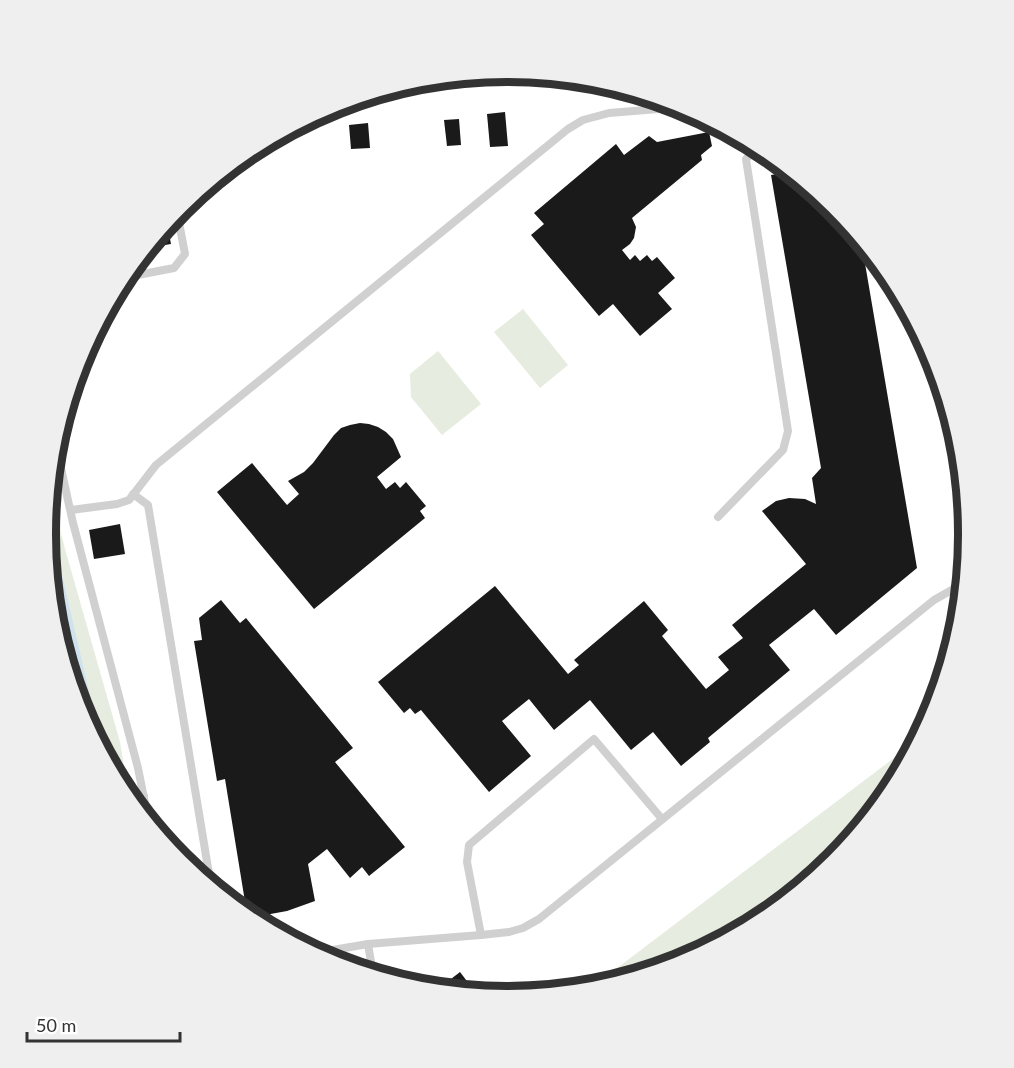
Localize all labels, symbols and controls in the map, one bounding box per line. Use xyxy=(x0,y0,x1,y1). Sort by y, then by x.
scale bar xyxy=(27,1005,180,1043)
text: 50 m xyxy=(36,1014,76,1036)

